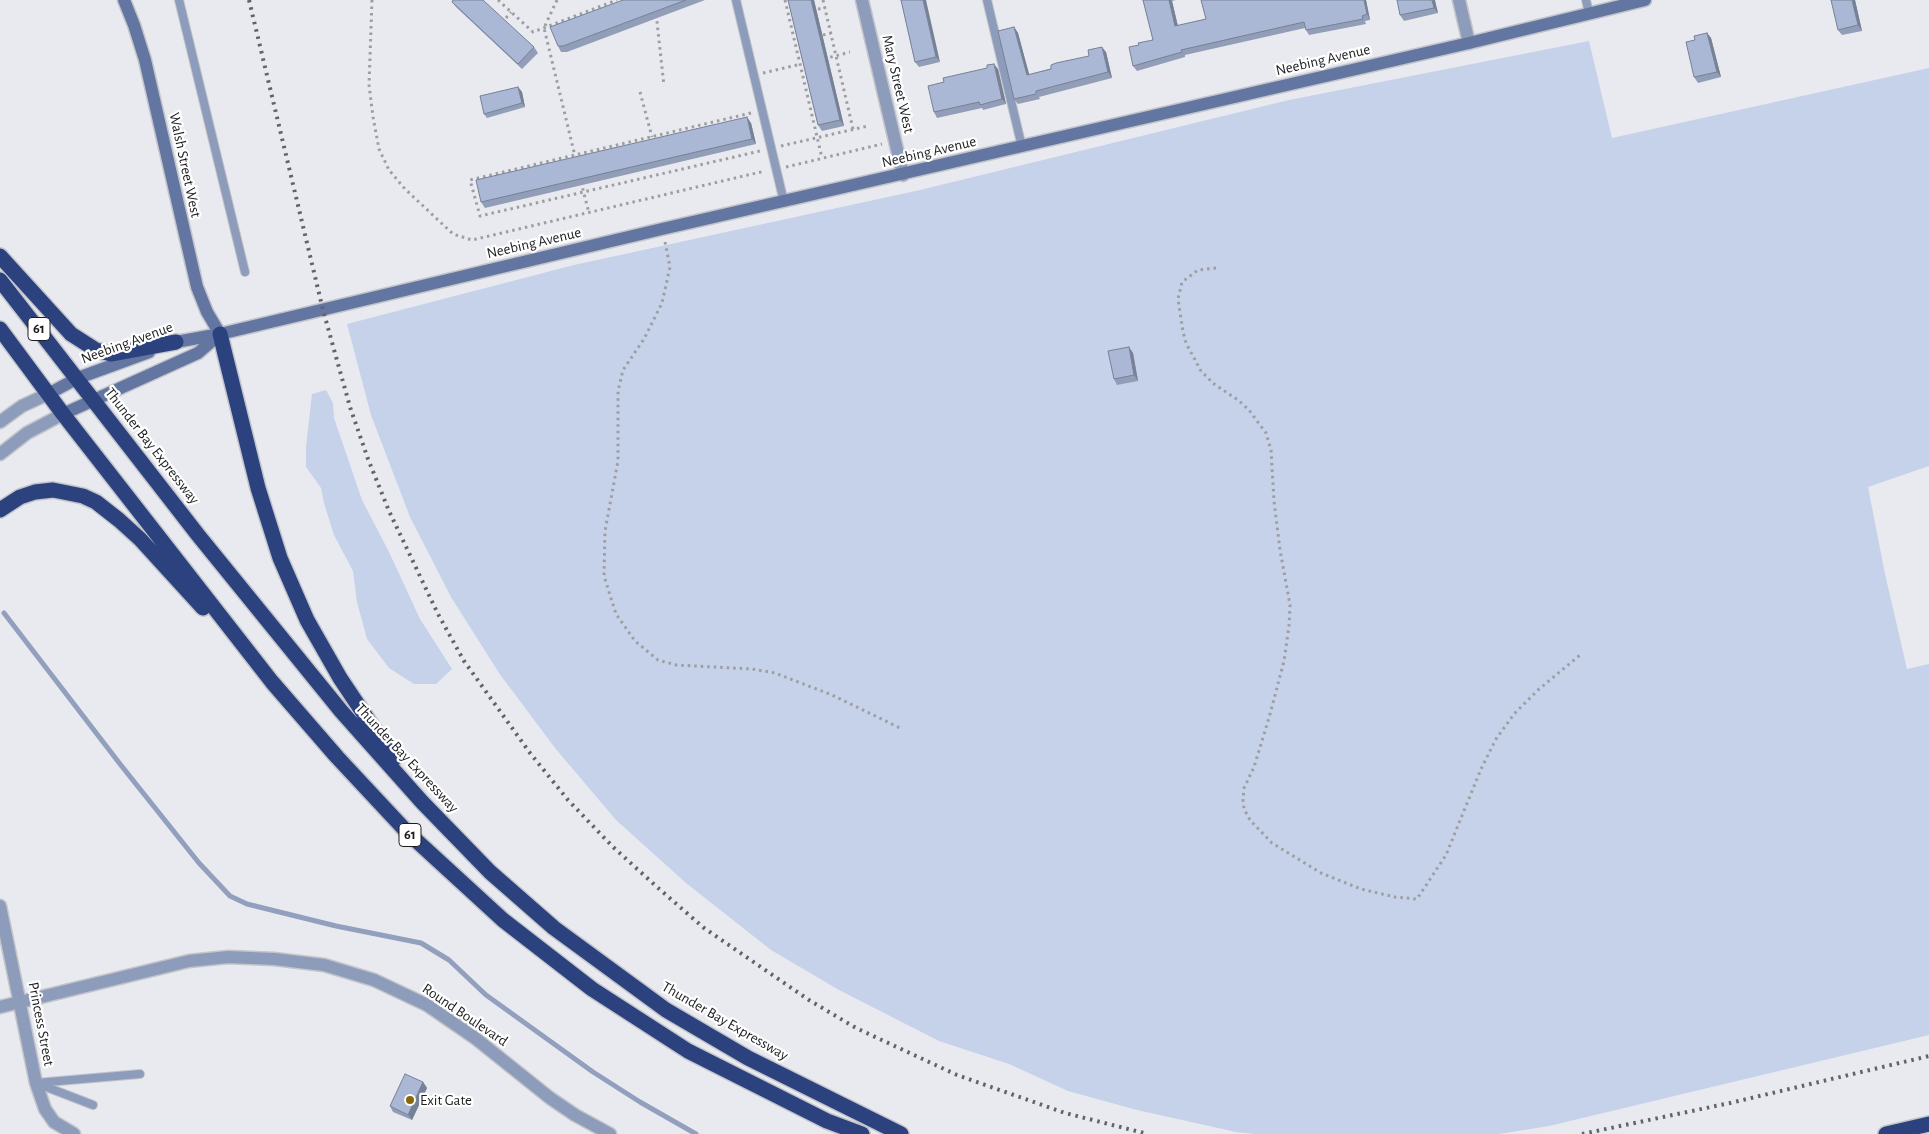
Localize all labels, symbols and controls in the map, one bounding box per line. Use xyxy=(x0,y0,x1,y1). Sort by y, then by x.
street label: Mary Street West xyxy=(878,33,918,135)
street label: Neebing Avenue xyxy=(1274,40,1372,80)
street label: Walsh Street West xyxy=(165,111,205,219)
street label: Neebing Avenue xyxy=(880,132,978,172)
street label: Neebing Avenue xyxy=(485,223,583,263)
road number: 61 xyxy=(28,318,50,340)
street label: Neebing Avenue xyxy=(79,318,175,368)
street label: Thunder Bay Expressway xyxy=(101,384,203,508)
street label: Thunder Bay Expressway xyxy=(352,700,462,816)
road number: 61 xyxy=(399,824,421,846)
street label: Thunder Bay Expressway xyxy=(659,977,791,1065)
street label: Princess Street xyxy=(24,980,58,1068)
street label: Round Boulevard xyxy=(419,980,511,1050)
place label: Exit Gate xyxy=(420,1091,472,1109)
marker: Exit Gate xyxy=(404,1094,416,1106)

